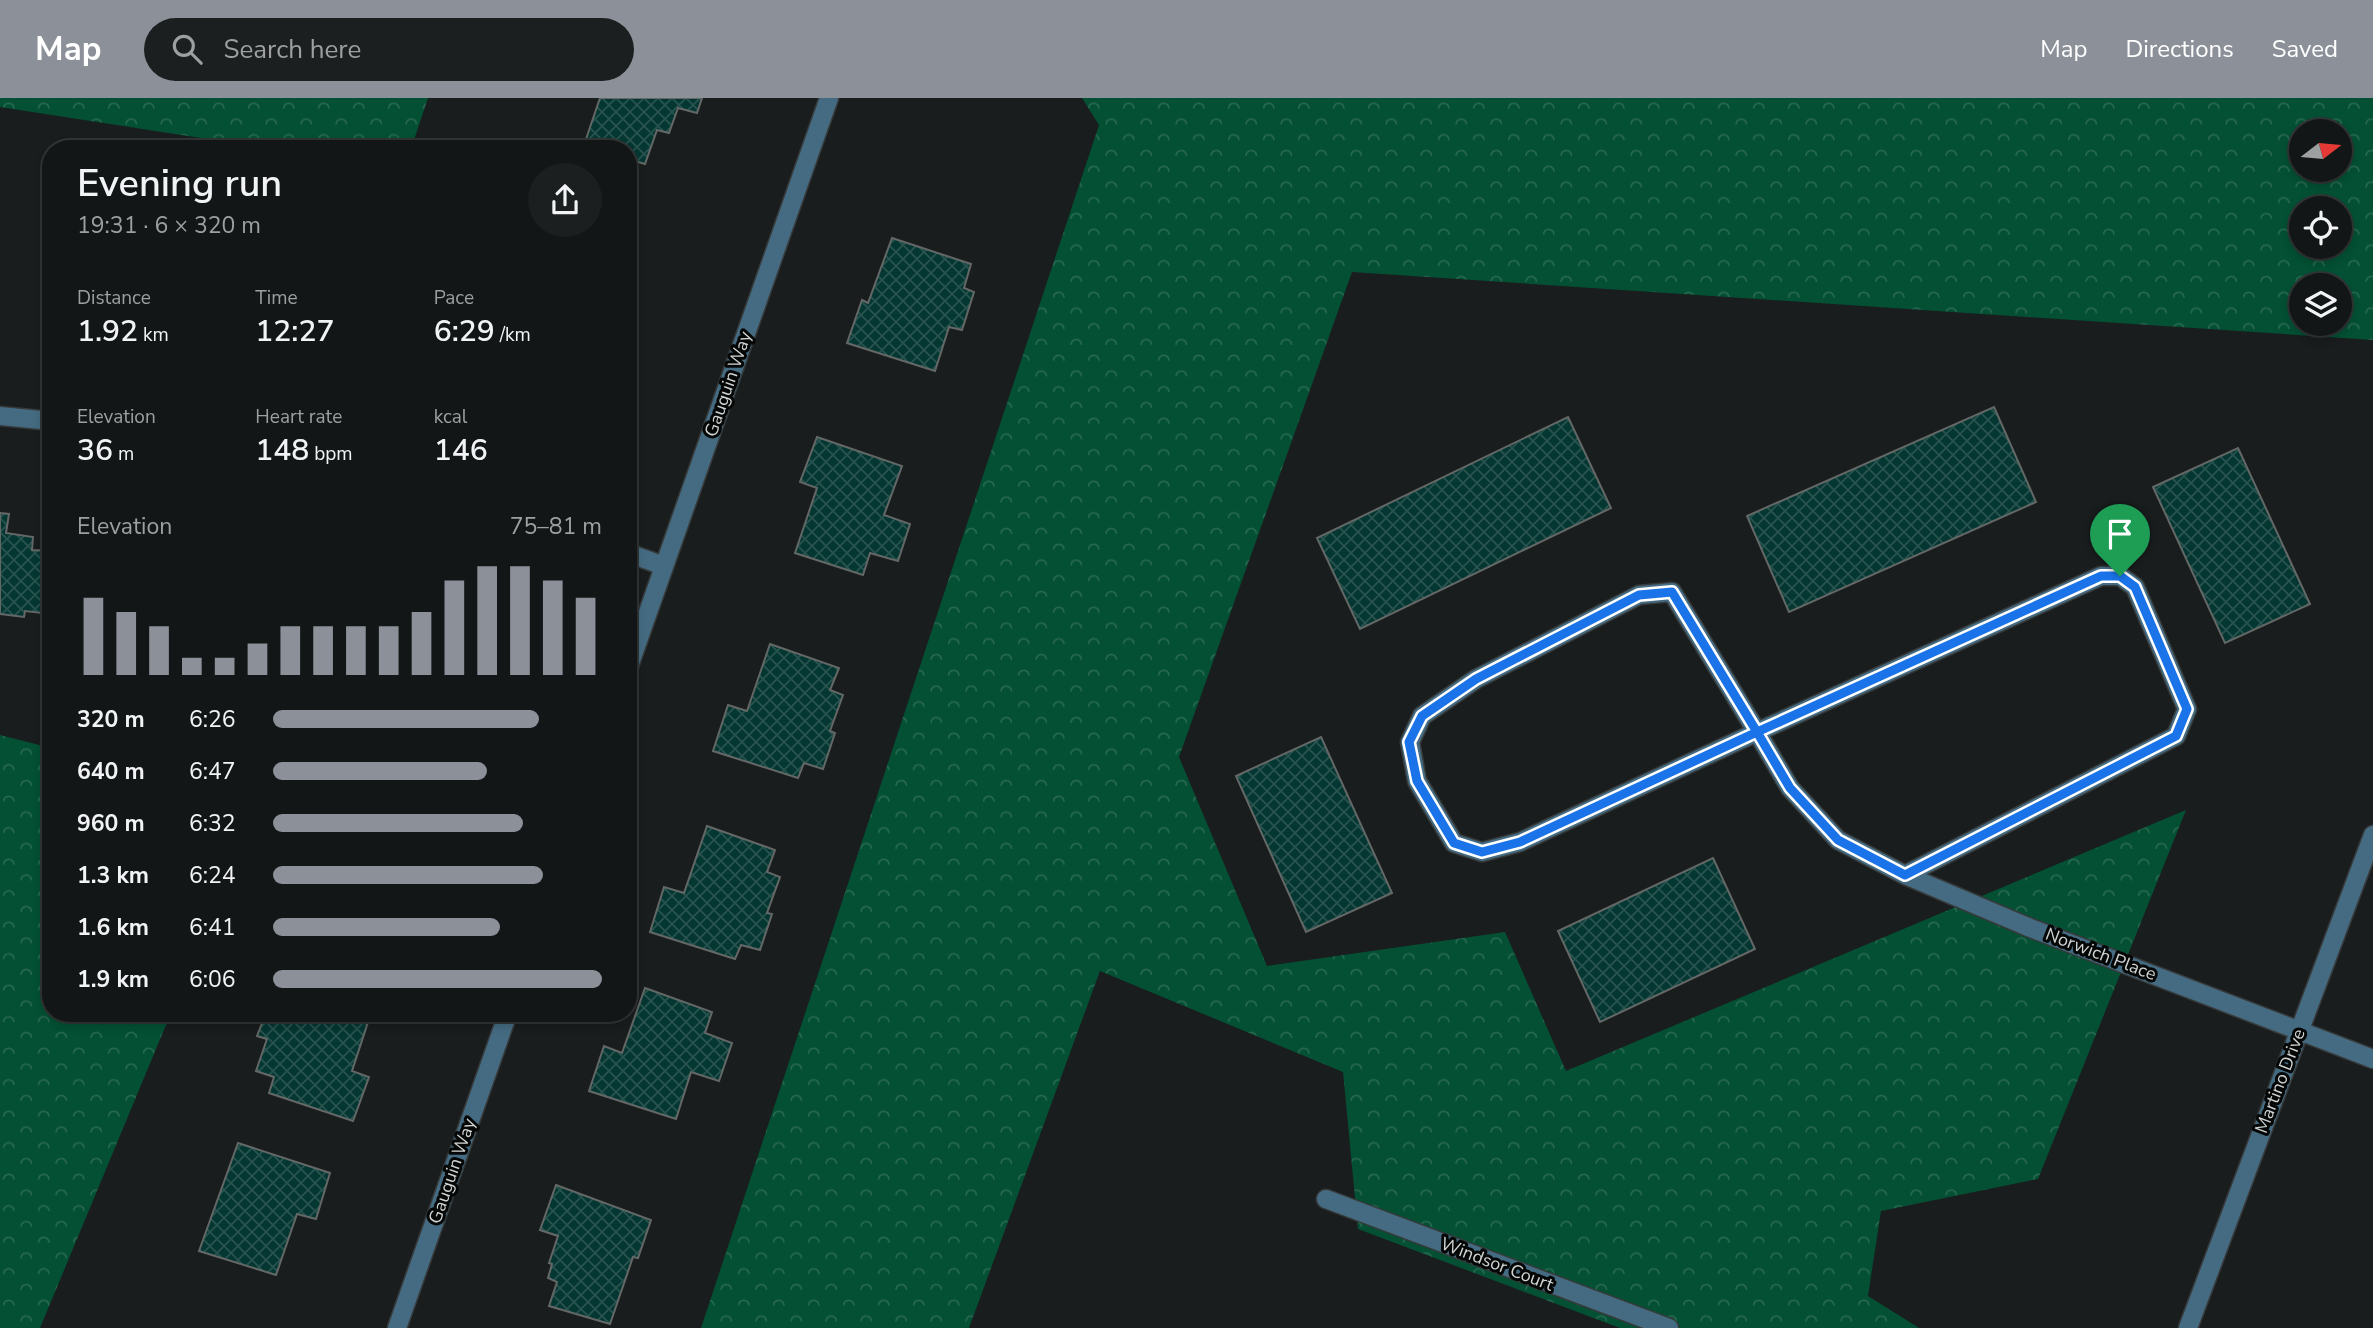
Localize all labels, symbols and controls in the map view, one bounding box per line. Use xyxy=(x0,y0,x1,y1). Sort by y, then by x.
search box xyxy=(144,18,634,81)
text: Map xyxy=(35,27,102,72)
icon: search xyxy=(168,30,206,68)
text: Search here xyxy=(224,32,361,67)
text: Map xyxy=(2040,33,2087,65)
text: Directions xyxy=(2125,33,2234,65)
text: Saved xyxy=(2272,33,2338,65)
north arrow xyxy=(2289,119,2352,182)
map controls xyxy=(2289,119,2352,336)
text: Evening run xyxy=(77,158,282,209)
button: share xyxy=(528,163,602,237)
button: locate xyxy=(2289,196,2352,259)
text: 19:31 · 6 × 320 m xyxy=(77,210,261,241)
button: layers xyxy=(2289,273,2352,336)
text: Distance xyxy=(77,285,151,311)
text: Time xyxy=(255,285,298,311)
text: Pace xyxy=(434,285,474,311)
text: 1.92 xyxy=(77,311,138,352)
text: 12:27 xyxy=(255,311,334,352)
text: 6:29 xyxy=(434,311,495,352)
text: km xyxy=(138,322,169,348)
text: /km xyxy=(495,322,531,348)
street label: Gauguin Way xyxy=(699,327,757,440)
text: Elevation xyxy=(77,404,156,430)
text: Heart rate xyxy=(255,404,342,430)
text: kcal xyxy=(434,404,467,430)
text: 36 xyxy=(77,430,113,471)
text: 148 xyxy=(255,430,309,471)
text: 146 xyxy=(434,430,488,471)
text: m xyxy=(113,441,134,467)
text: bpm xyxy=(309,441,353,467)
pin xyxy=(2090,504,2150,576)
text: Elevation xyxy=(77,511,172,542)
text: 75–81 m xyxy=(510,511,602,542)
icon: arrive xyxy=(2101,515,2139,553)
text: 320 m xyxy=(77,704,145,735)
text: 6:26 xyxy=(189,704,236,735)
text: 640 m xyxy=(77,756,145,787)
text: 6:47 xyxy=(189,756,236,787)
text: 960 m xyxy=(77,808,145,839)
text: 6:32 xyxy=(189,808,236,839)
text: 1.3 km xyxy=(77,860,149,891)
text: 6:24 xyxy=(189,860,236,891)
text: 1.6 km xyxy=(77,912,149,943)
text: 6:41 xyxy=(189,912,236,943)
street label: Norwich Place xyxy=(2042,922,2160,986)
text: 1.9 km xyxy=(77,964,149,995)
text: 6:06 xyxy=(189,964,236,995)
street label: Martino Drive xyxy=(2249,1025,2311,1137)
street label: Gauguin Way xyxy=(423,1114,481,1227)
street label: Windsor Court xyxy=(1437,1231,1558,1297)

